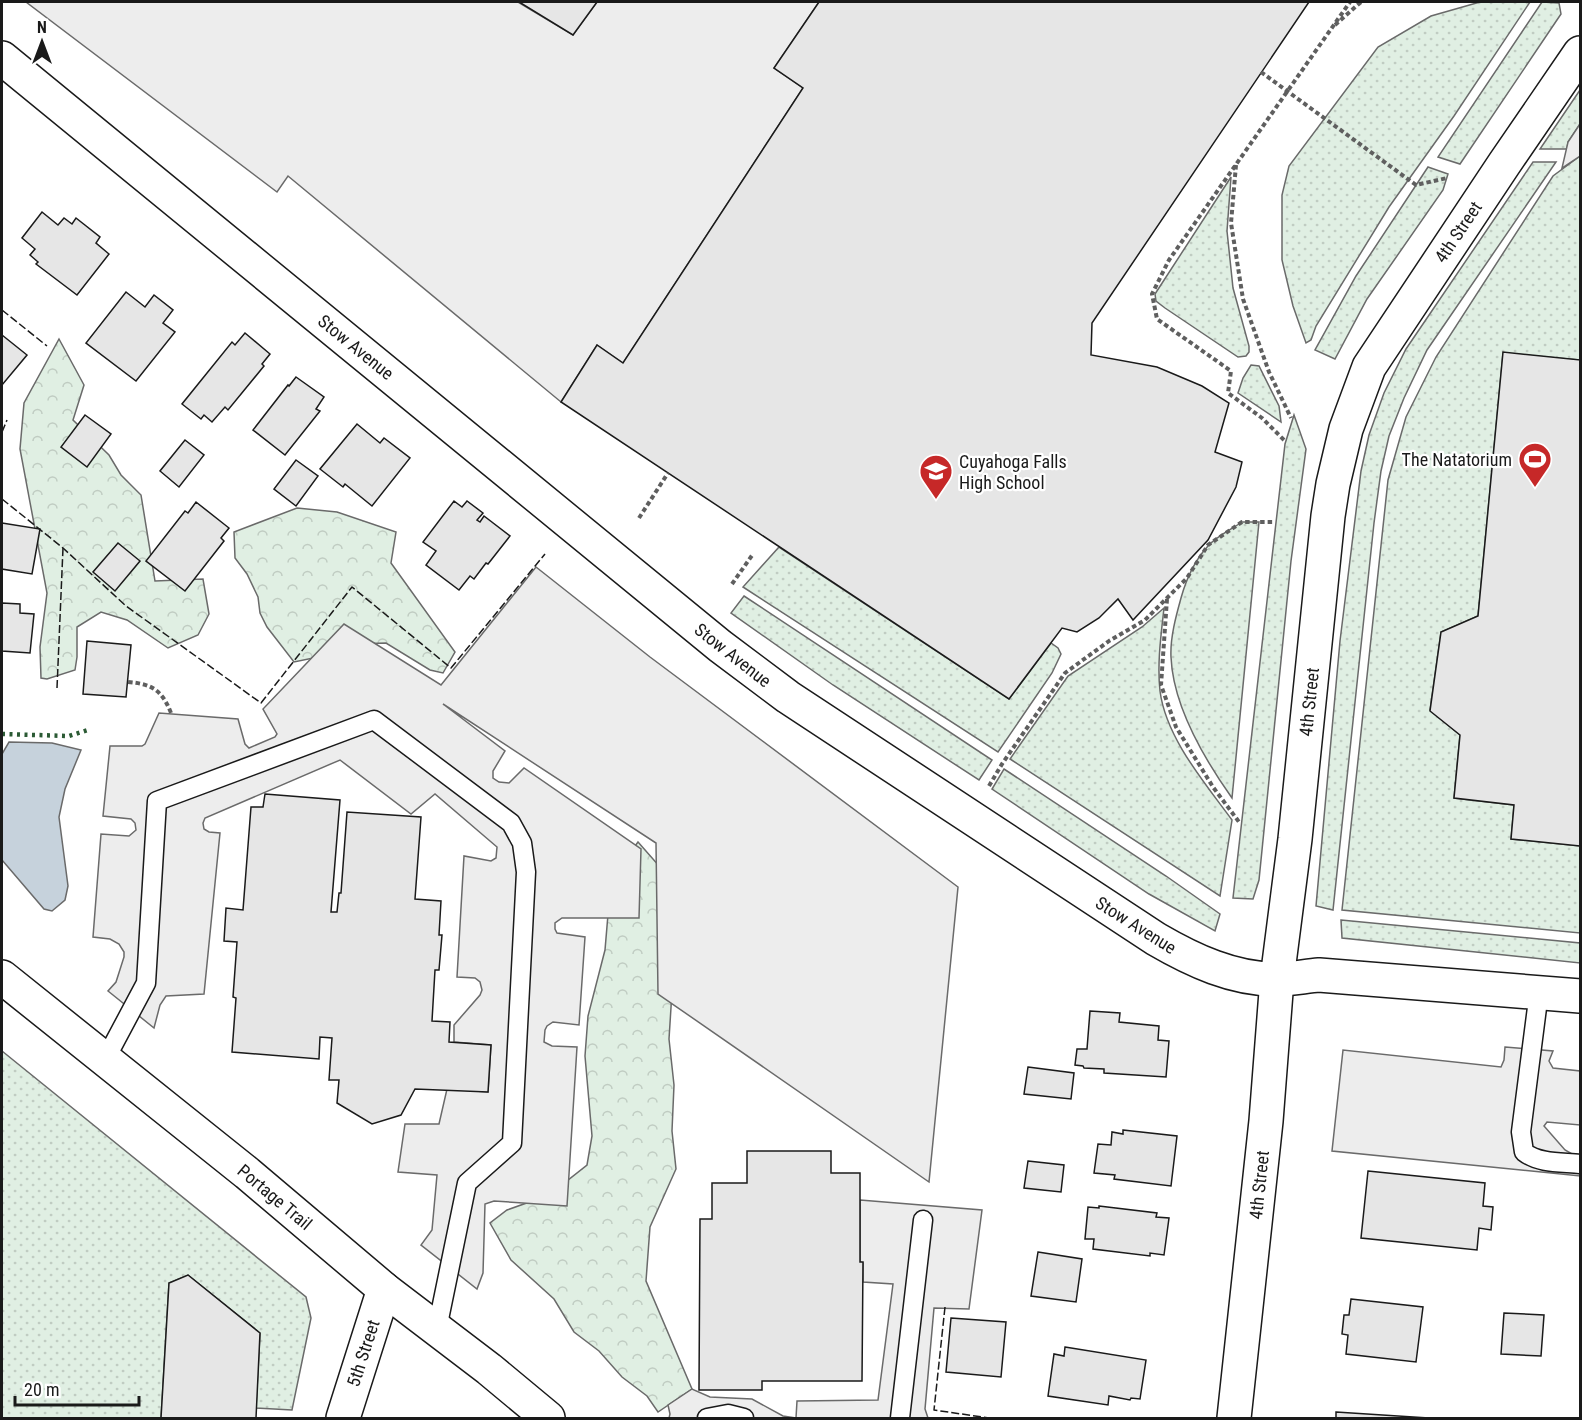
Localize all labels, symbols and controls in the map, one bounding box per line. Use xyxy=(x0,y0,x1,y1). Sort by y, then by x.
north arrow xyxy=(12,12,72,72)
text: N xyxy=(37,18,47,37)
street label: 4th Street xyxy=(1430,197,1486,267)
street label: Stow Avenue xyxy=(314,310,398,384)
sports icon: The Natatorium xyxy=(1517,441,1553,488)
place label: The Natatorium xyxy=(1402,449,1512,470)
place label: Cuyahoga Falls High School xyxy=(959,451,1067,493)
school or university icon: Cuyahoga Falls High School xyxy=(918,453,954,500)
street label: Stow Avenue xyxy=(691,619,775,691)
street label: 4th Street xyxy=(1295,666,1323,738)
street label: Stow Avenue xyxy=(1092,892,1180,958)
street label: 4th Street xyxy=(1245,1149,1273,1221)
street label: Portage Trail xyxy=(234,1160,316,1234)
street label: 5th Street xyxy=(342,1317,384,1389)
scale bar xyxy=(15,1369,140,1407)
text: 20 m xyxy=(24,1379,59,1400)

